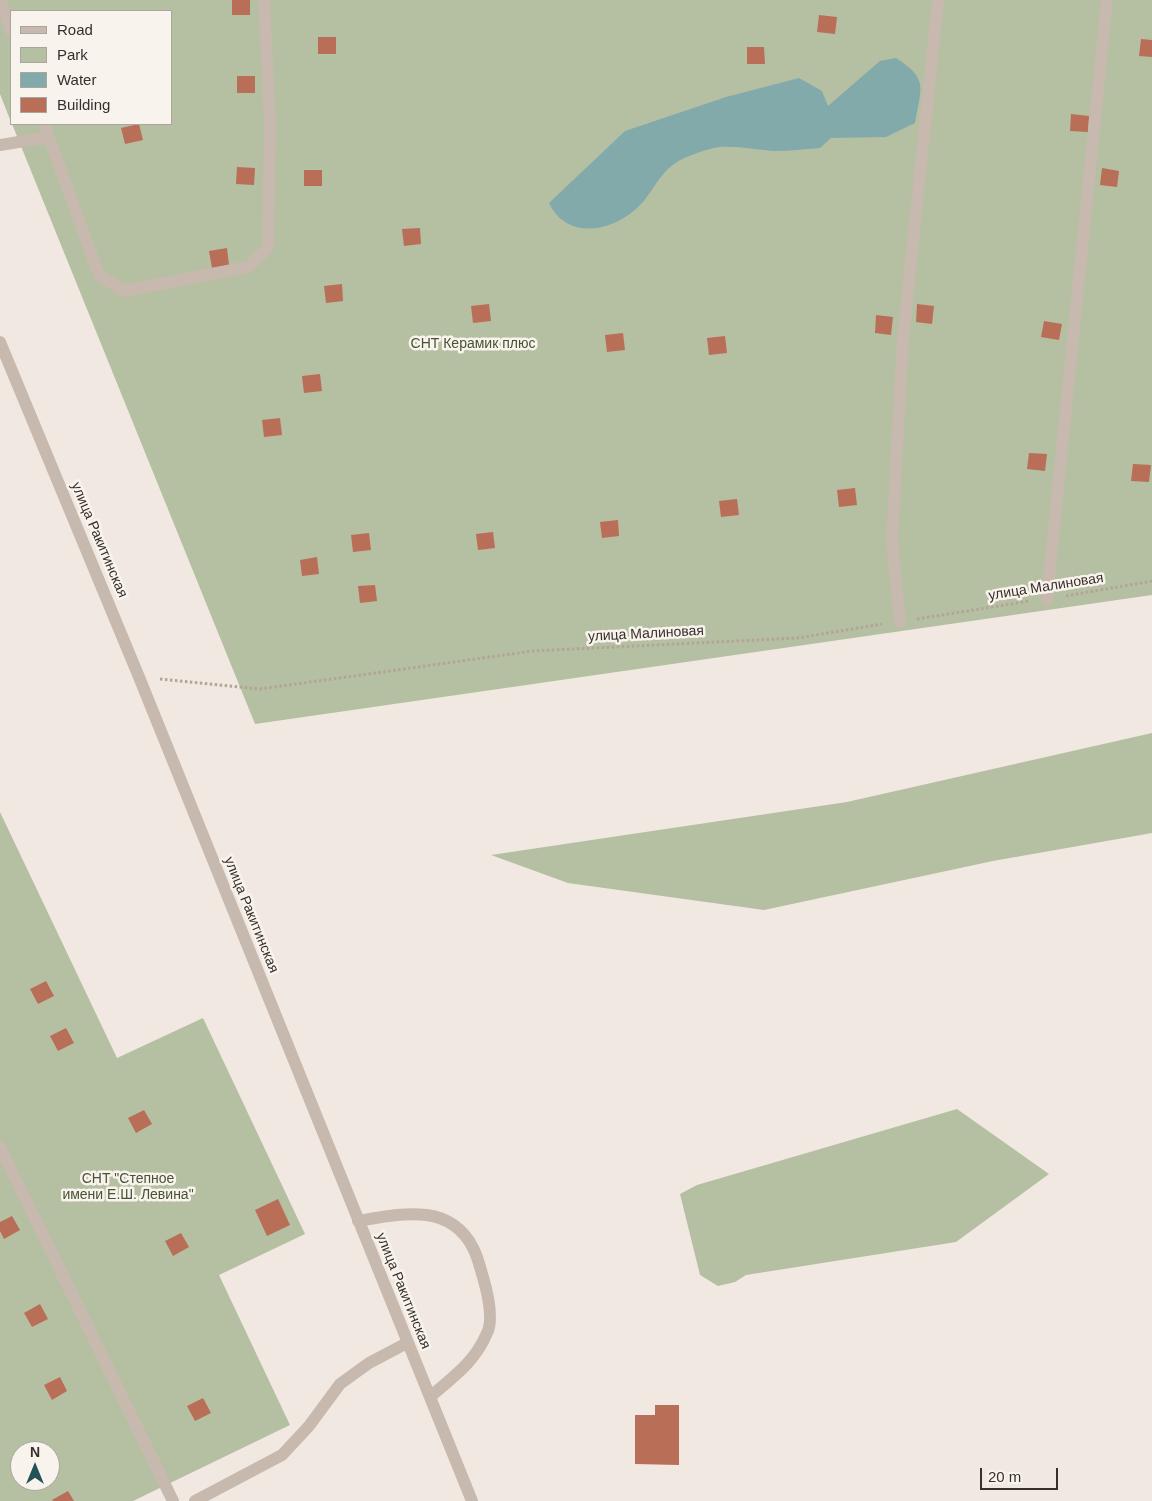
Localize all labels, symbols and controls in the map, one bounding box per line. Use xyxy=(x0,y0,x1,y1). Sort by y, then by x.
legend xyxy=(10,10,172,125)
text: Road xyxy=(57,21,93,38)
text: Park xyxy=(57,46,88,63)
text: Water xyxy=(57,71,96,88)
text: Building xyxy=(57,96,110,113)
park label: СНТ Керамик плюс xyxy=(411,336,535,352)
street label: улица Ракитинская xyxy=(67,480,131,600)
street label: улица Малиновая xyxy=(987,570,1105,604)
street label: улица Малиновая xyxy=(588,623,704,645)
street label: улица Ракитинская xyxy=(220,854,282,976)
park label: СНТ "Степное имени Е.Ш. Левина" xyxy=(62,1171,194,1204)
street label: улица Ракитинская xyxy=(372,1230,434,1352)
north arrow xyxy=(10,1441,60,1491)
text: N xyxy=(30,1444,40,1460)
scale bar xyxy=(982,1458,1060,1490)
text: 20 m xyxy=(988,1468,1021,1485)

